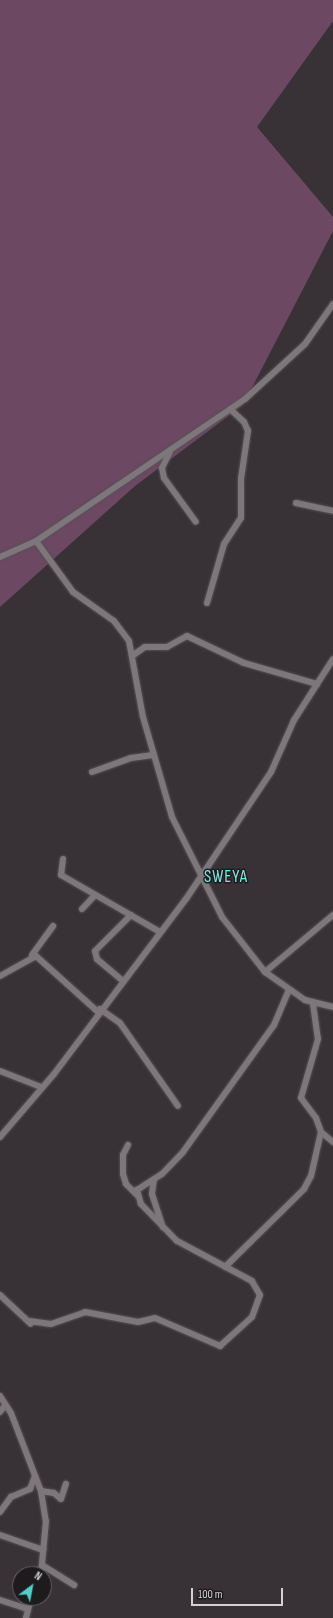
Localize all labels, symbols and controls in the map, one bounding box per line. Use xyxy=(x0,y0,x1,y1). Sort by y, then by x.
district label: SWEYA xyxy=(204,868,248,888)
north arrow xyxy=(12,1566,52,1606)
text: N xyxy=(32,1569,44,1583)
scale bar xyxy=(193,1580,285,1606)
text: 100 m xyxy=(198,1587,223,1602)

